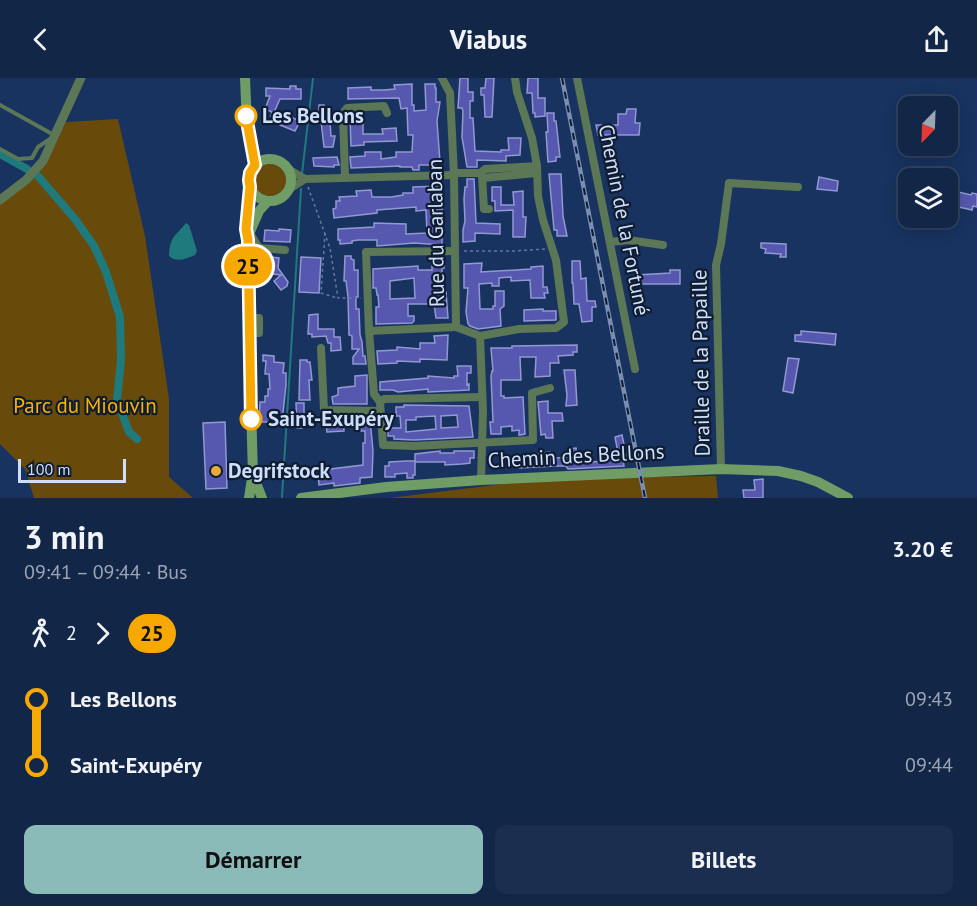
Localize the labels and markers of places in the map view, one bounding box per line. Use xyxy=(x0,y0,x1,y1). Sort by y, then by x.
place label: Les Bellons xyxy=(262,102,364,129)
marker: Les Bellons xyxy=(235,105,257,127)
place label: Saint-Exupéry xyxy=(268,405,395,432)
marker: Saint-Exupéry xyxy=(240,408,262,430)
place label: Degrifstock xyxy=(228,457,331,484)
marker: Degrifstock xyxy=(209,464,223,478)

